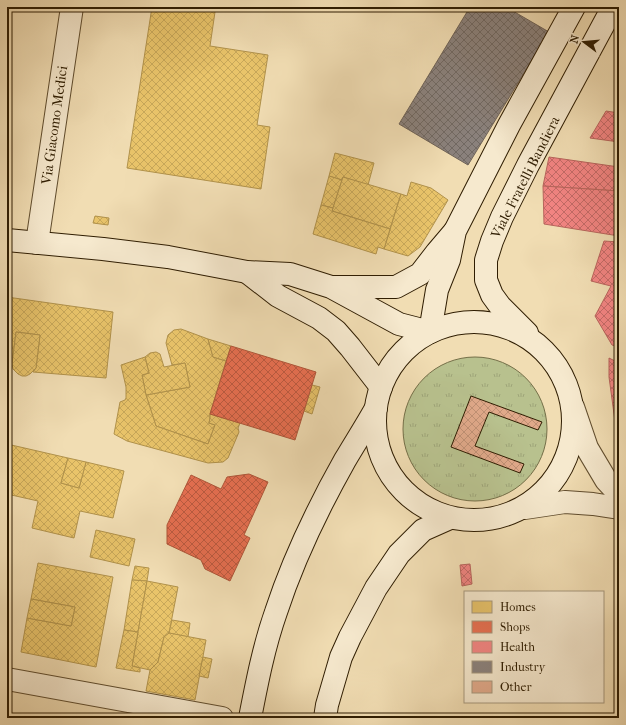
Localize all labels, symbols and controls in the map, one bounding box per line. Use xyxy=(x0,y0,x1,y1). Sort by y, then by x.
north arrow xyxy=(564,22,604,62)
text: N xyxy=(567,33,582,45)
street label: Via Giacomo Medici xyxy=(38,65,71,186)
street label: Viale Fratelli Bandiera xyxy=(487,113,564,242)
legend xyxy=(464,591,604,703)
text: Homes xyxy=(500,600,536,614)
text: Shops xyxy=(500,620,530,634)
text: Health xyxy=(500,640,535,654)
text: Industry xyxy=(500,660,546,674)
text: Other xyxy=(500,680,532,694)

